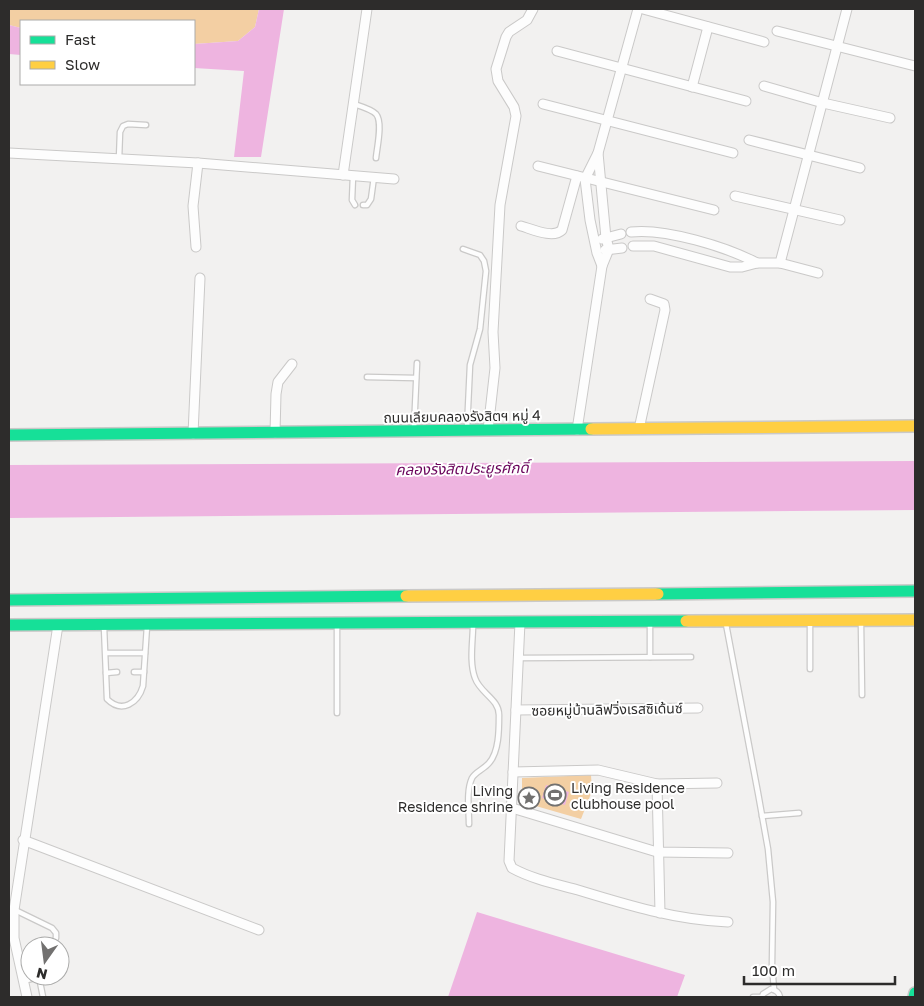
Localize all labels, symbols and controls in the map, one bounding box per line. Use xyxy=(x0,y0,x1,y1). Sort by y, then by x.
legend xyxy=(20,20,195,85)
text: Fast xyxy=(65,30,96,48)
text: Slow xyxy=(65,55,100,73)
street label: ถนนเลียบคลองรังสิตฯ หมู่ 4 xyxy=(383,406,541,427)
water label: คลองรังสิตประยูรศักดิ์ xyxy=(395,458,533,479)
street label: ซอยหมู่บ้านลิฟวิ่งเรสซิเด้นซ์ xyxy=(531,699,683,720)
place label: Living Residence clubhouse pool xyxy=(571,779,685,812)
place label: Living Residence shrine xyxy=(398,782,513,815)
sports icon: Living Residence clubhouse pool xyxy=(543,783,567,807)
place icon: Living Residence shrine xyxy=(517,786,541,810)
north arrow xyxy=(20,936,70,986)
scale bar xyxy=(744,954,895,986)
text: 100 m xyxy=(752,961,795,979)
text: N xyxy=(35,965,49,984)

